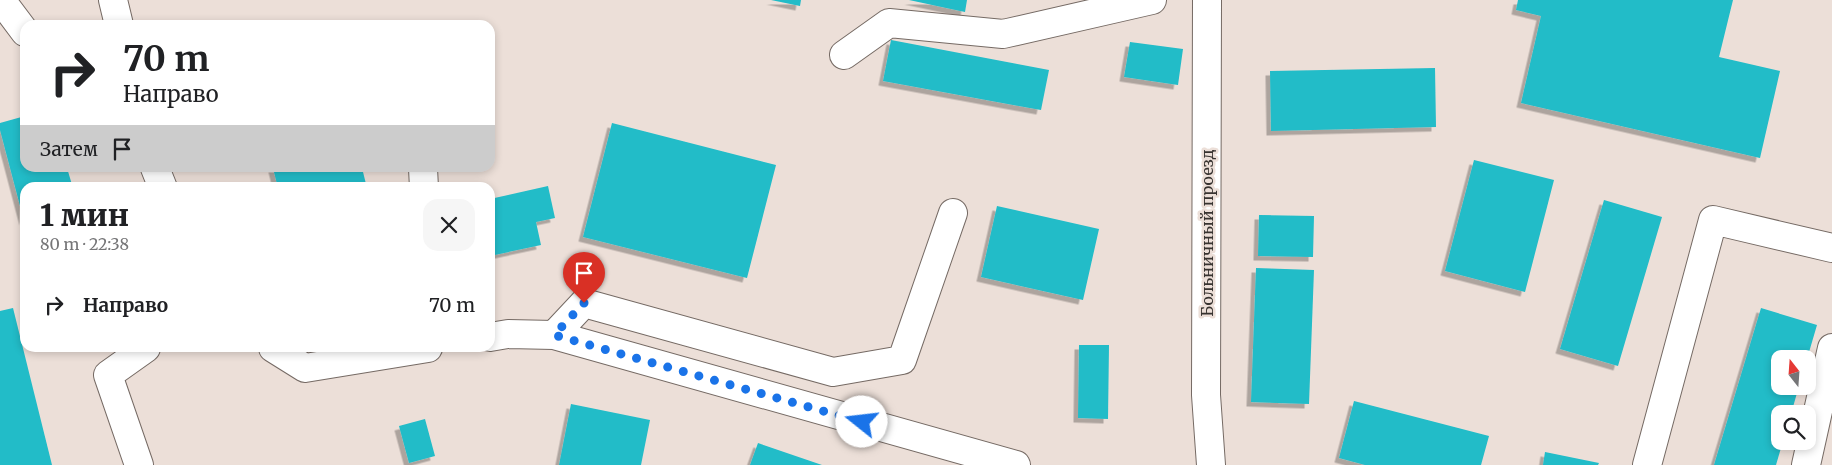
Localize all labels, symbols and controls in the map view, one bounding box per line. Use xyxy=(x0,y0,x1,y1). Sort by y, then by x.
text: 70 m xyxy=(123,37,210,81)
icon: right xyxy=(40,40,105,105)
text: Направо xyxy=(123,80,219,108)
icon: arrive xyxy=(108,135,136,163)
text: Затем xyxy=(40,137,98,161)
street label: Больничный проезд xyxy=(1197,149,1217,317)
text: 1 мин xyxy=(40,196,129,234)
button: close xyxy=(423,199,475,251)
text: 80 m · 22:38 xyxy=(40,234,129,254)
pin xyxy=(563,252,605,303)
icon: arrive xyxy=(570,259,598,287)
icon: right xyxy=(40,291,68,319)
text: Направо xyxy=(83,293,168,317)
text: 70 m xyxy=(429,293,475,317)
north arrow xyxy=(1771,350,1816,395)
map controls xyxy=(1771,350,1816,450)
position arrow xyxy=(835,395,887,447)
button: search xyxy=(1771,405,1816,450)

